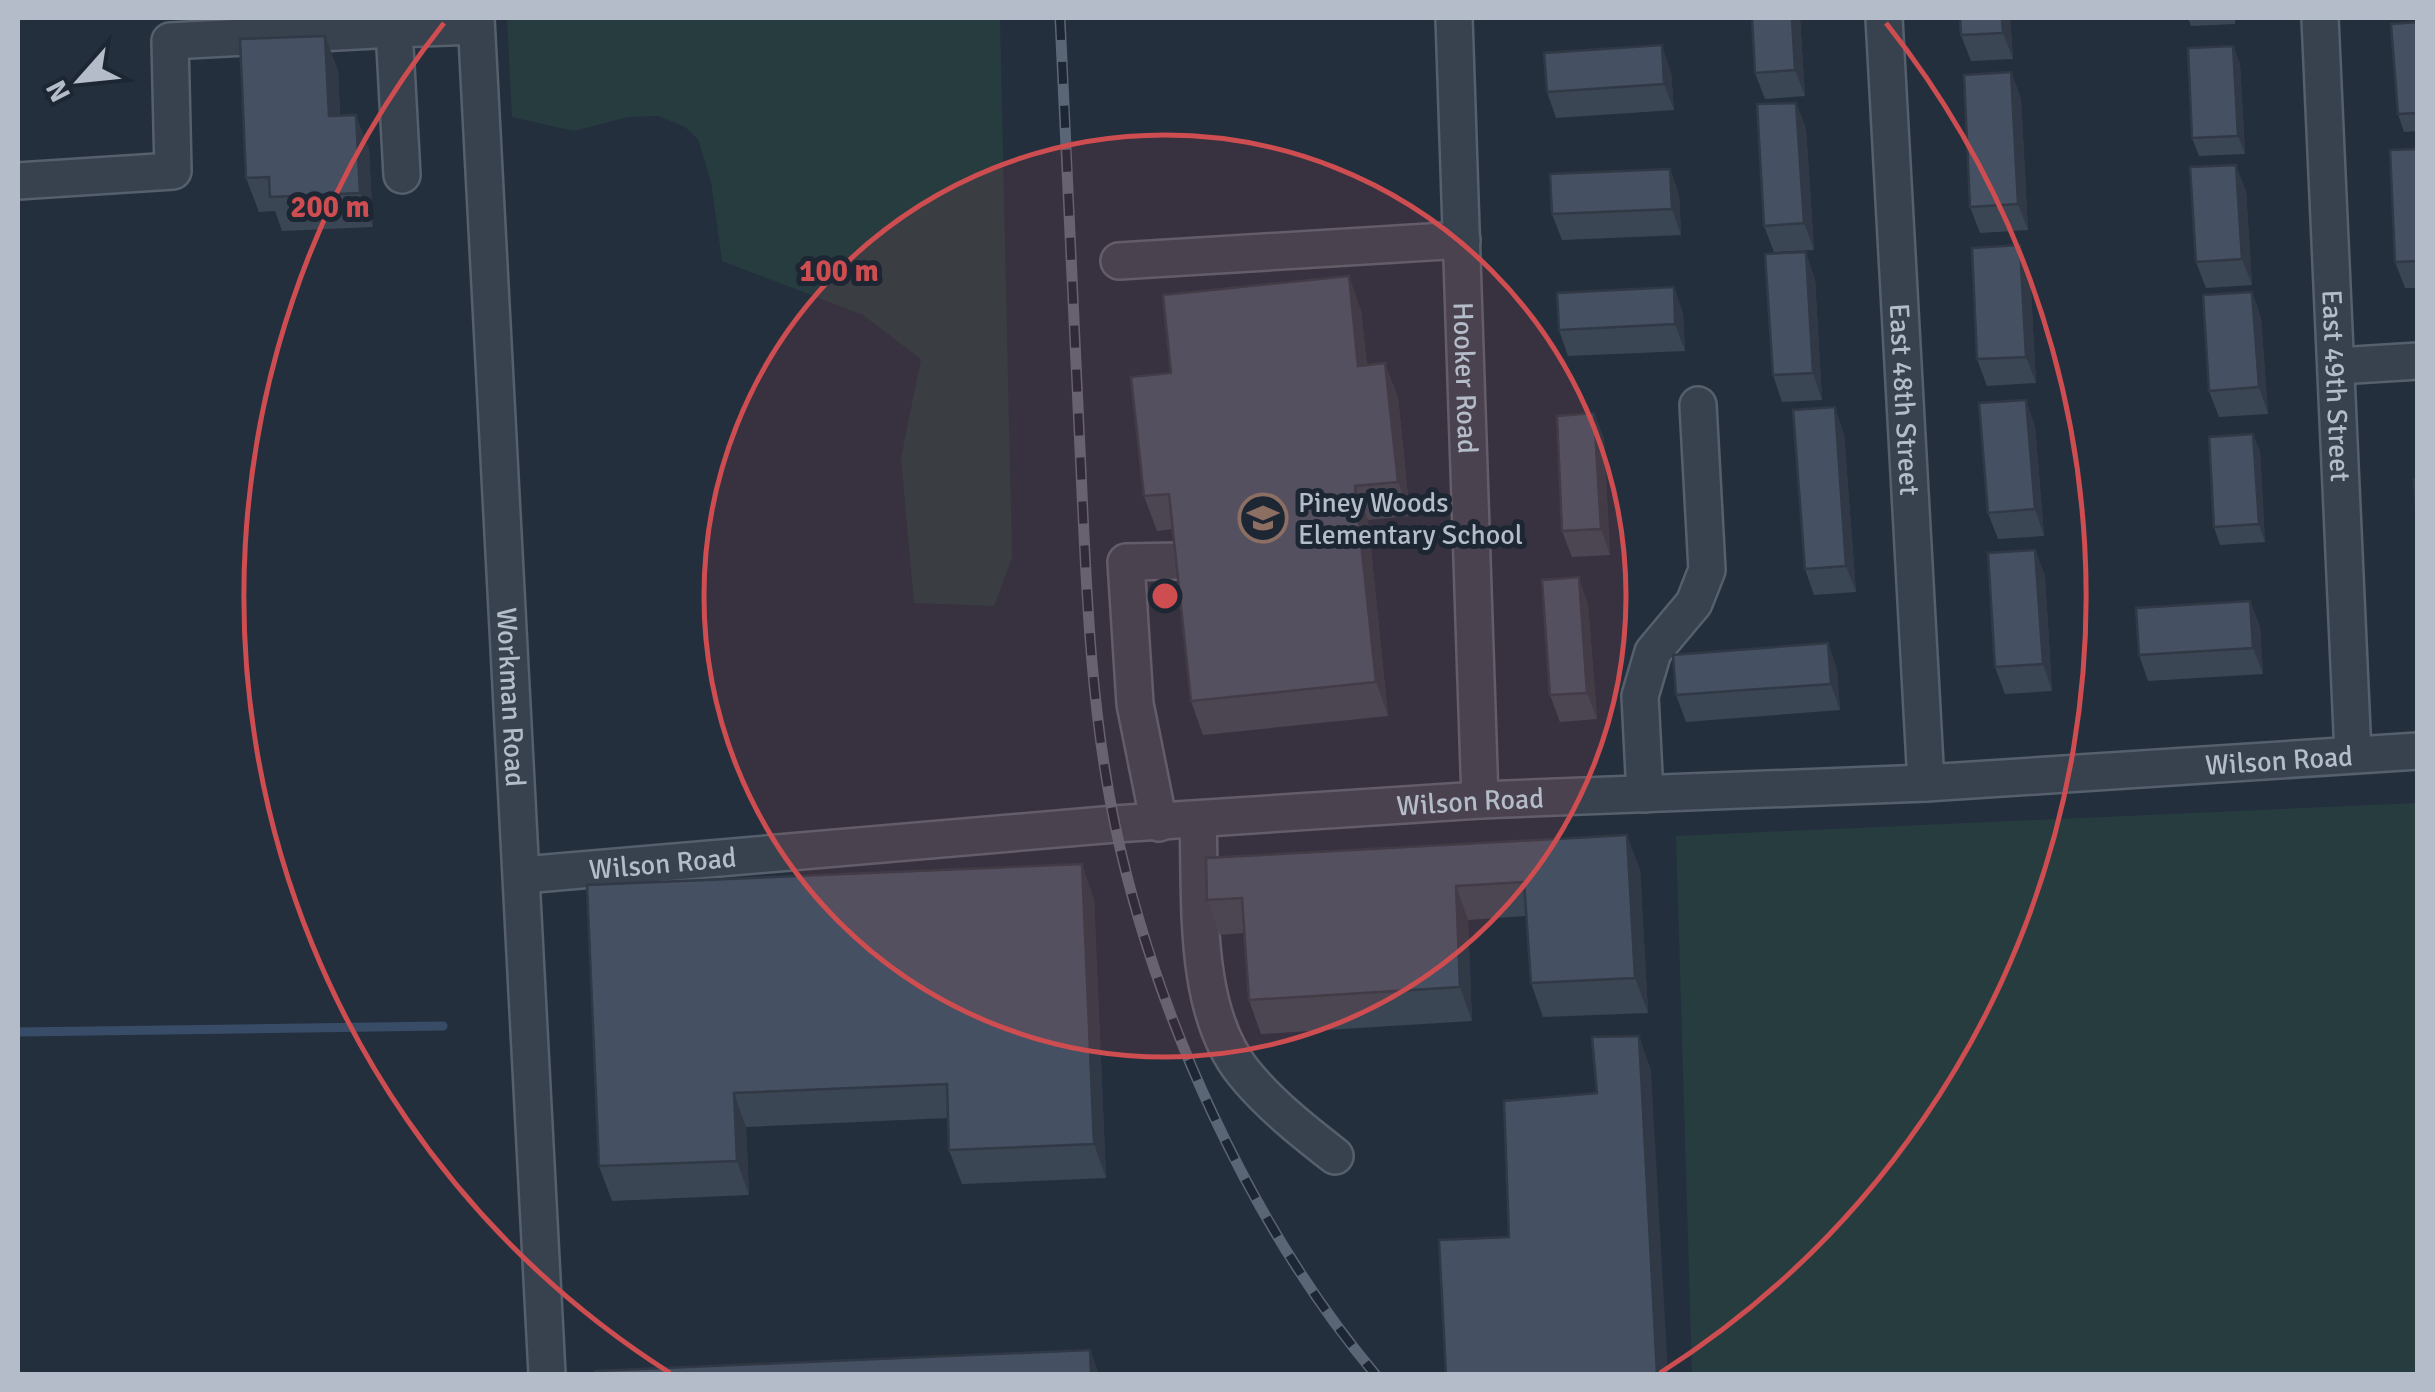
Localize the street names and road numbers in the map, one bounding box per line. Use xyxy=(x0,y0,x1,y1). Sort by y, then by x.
street label: East 49th Street xyxy=(2314,289,2357,483)
street label: Hooker Road xyxy=(1445,301,1484,454)
street label: East 48th Street xyxy=(1882,302,1926,497)
street label: Workman Road xyxy=(489,607,532,788)
street label: Wilson Road xyxy=(2204,739,2354,783)
street label: Wilson Road xyxy=(1395,782,1545,823)
street label: Wilson Road xyxy=(587,841,738,887)

